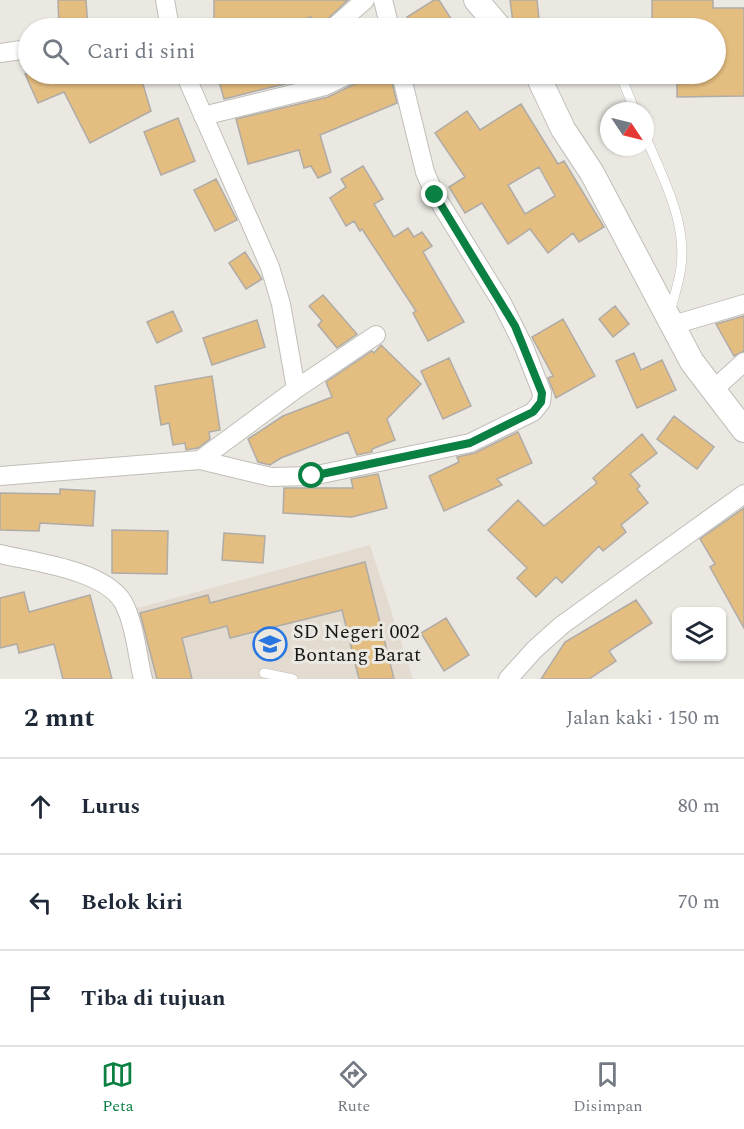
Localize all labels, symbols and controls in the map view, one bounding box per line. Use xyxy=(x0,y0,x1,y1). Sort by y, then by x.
search box xyxy=(18,18,726,84)
icon: search xyxy=(39,35,72,68)
text: Cari di sini xyxy=(87,35,196,68)
north arrow xyxy=(600,102,654,156)
route end xyxy=(421,181,447,207)
route start xyxy=(298,462,324,488)
map controls xyxy=(672,607,726,661)
button: layers xyxy=(672,607,726,661)
place label: SD Negeri 002 Bontang Barat xyxy=(293,617,421,670)
school or university icon: SD Negeri 002 Bontang Barat xyxy=(252,626,288,662)
text: 2 mnt xyxy=(24,698,95,738)
text: Jalan kaki · 150 m xyxy=(566,703,720,733)
icon: ahead xyxy=(24,790,57,823)
text: Lurus xyxy=(81,790,140,823)
text: 80 m xyxy=(678,791,720,821)
icon: left xyxy=(24,886,57,919)
text: Belok kiri xyxy=(81,886,183,919)
text: 70 m xyxy=(678,887,720,917)
icon: arrive xyxy=(24,982,57,1015)
text: Tiba di tujuan xyxy=(81,982,226,1015)
tab: Peta xyxy=(101,1058,134,1118)
tab: Rute xyxy=(337,1058,370,1118)
tab: Disimpan xyxy=(573,1058,643,1118)

